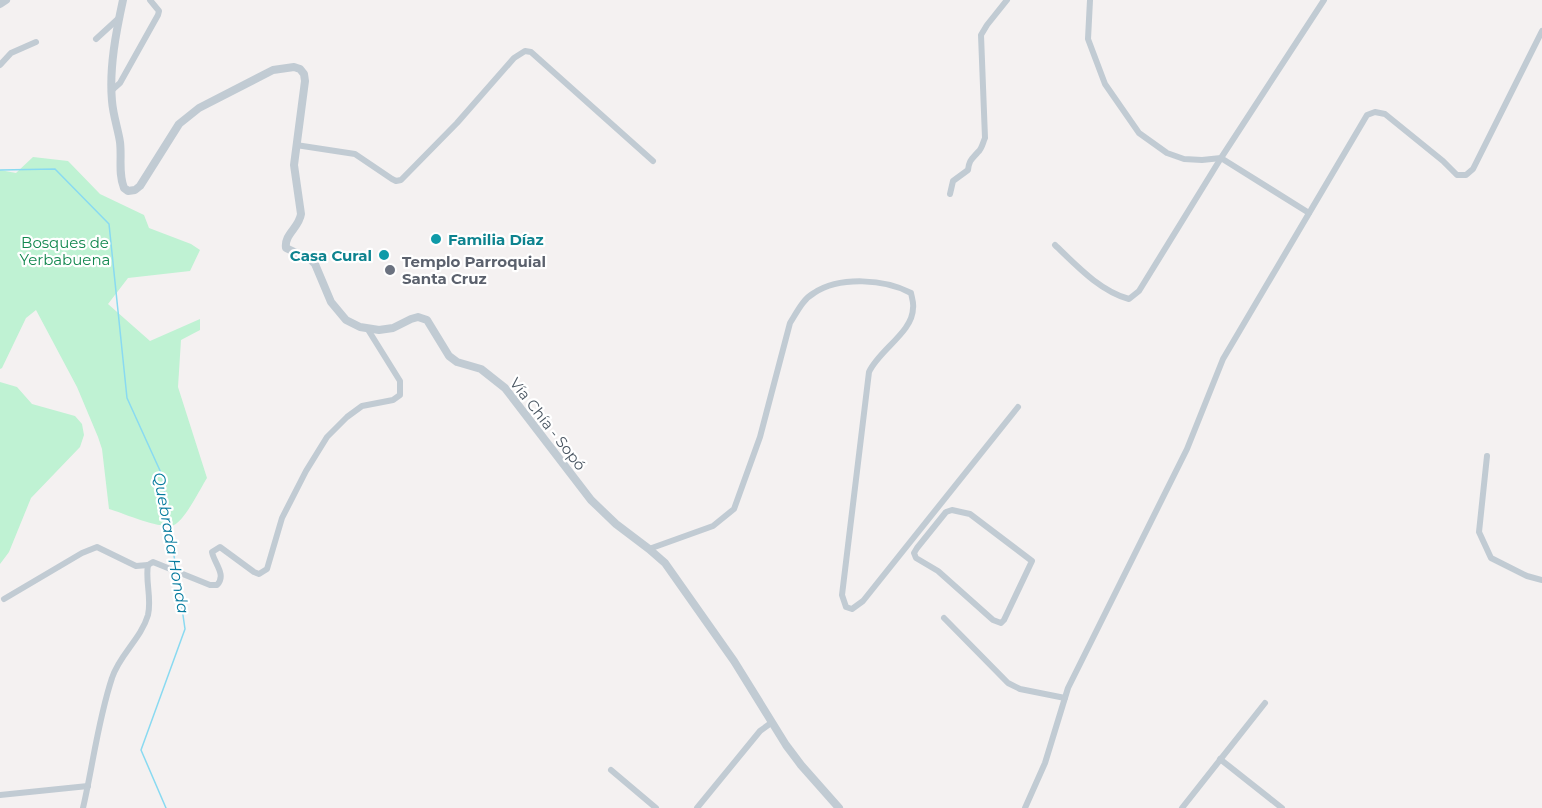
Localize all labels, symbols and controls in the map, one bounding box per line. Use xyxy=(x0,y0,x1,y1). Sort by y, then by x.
place label: Familia Díaz xyxy=(448,230,544,249)
marker: Familia Díaz xyxy=(429,232,443,246)
park label: Bosques de Yerbabuena xyxy=(20,233,110,269)
place label: Casa Cural xyxy=(290,246,372,265)
marker: Casa Cural xyxy=(377,248,391,262)
place label: Templo Parroquial Santa Cruz xyxy=(402,252,546,288)
marker: Templo Parroquial Santa Cruz xyxy=(383,263,397,277)
street label: Vía Chía - Sopó xyxy=(506,374,590,474)
water label: Quebrada Honda xyxy=(149,471,193,615)

